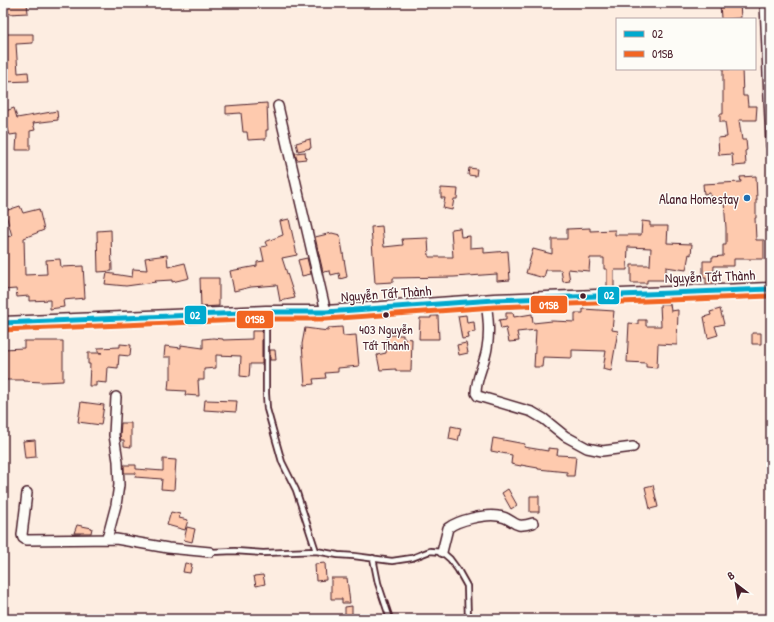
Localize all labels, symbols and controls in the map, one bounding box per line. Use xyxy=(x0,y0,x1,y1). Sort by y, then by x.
legend xyxy=(616,18,756,70)
text: 02 xyxy=(652,25,663,42)
text: 01SB xyxy=(652,45,673,62)
place label: Alana Homestay xyxy=(659,189,739,209)
marker: Alana Homestay xyxy=(742,193,752,203)
street label: Nguyễn Tất Thành xyxy=(664,265,756,288)
street label: Nguyễn Tất Thành xyxy=(340,280,432,307)
line badge: 02 xyxy=(597,286,620,305)
text: 02 xyxy=(604,288,615,302)
unlabelled marker xyxy=(578,291,588,301)
line badge: 01SB xyxy=(530,295,568,314)
text: 01SB xyxy=(539,298,559,312)
line badge: 02 xyxy=(184,305,207,325)
text: 02 xyxy=(190,308,201,322)
line badge: 01SB xyxy=(236,310,274,329)
marker: 403 Nguyễn Tất Thành xyxy=(381,310,391,320)
text: 01SB xyxy=(245,312,265,326)
place label: 403 Nguyễn Tất Thành xyxy=(359,320,413,354)
north arrow xyxy=(716,564,756,604)
text: B xyxy=(725,568,737,583)

